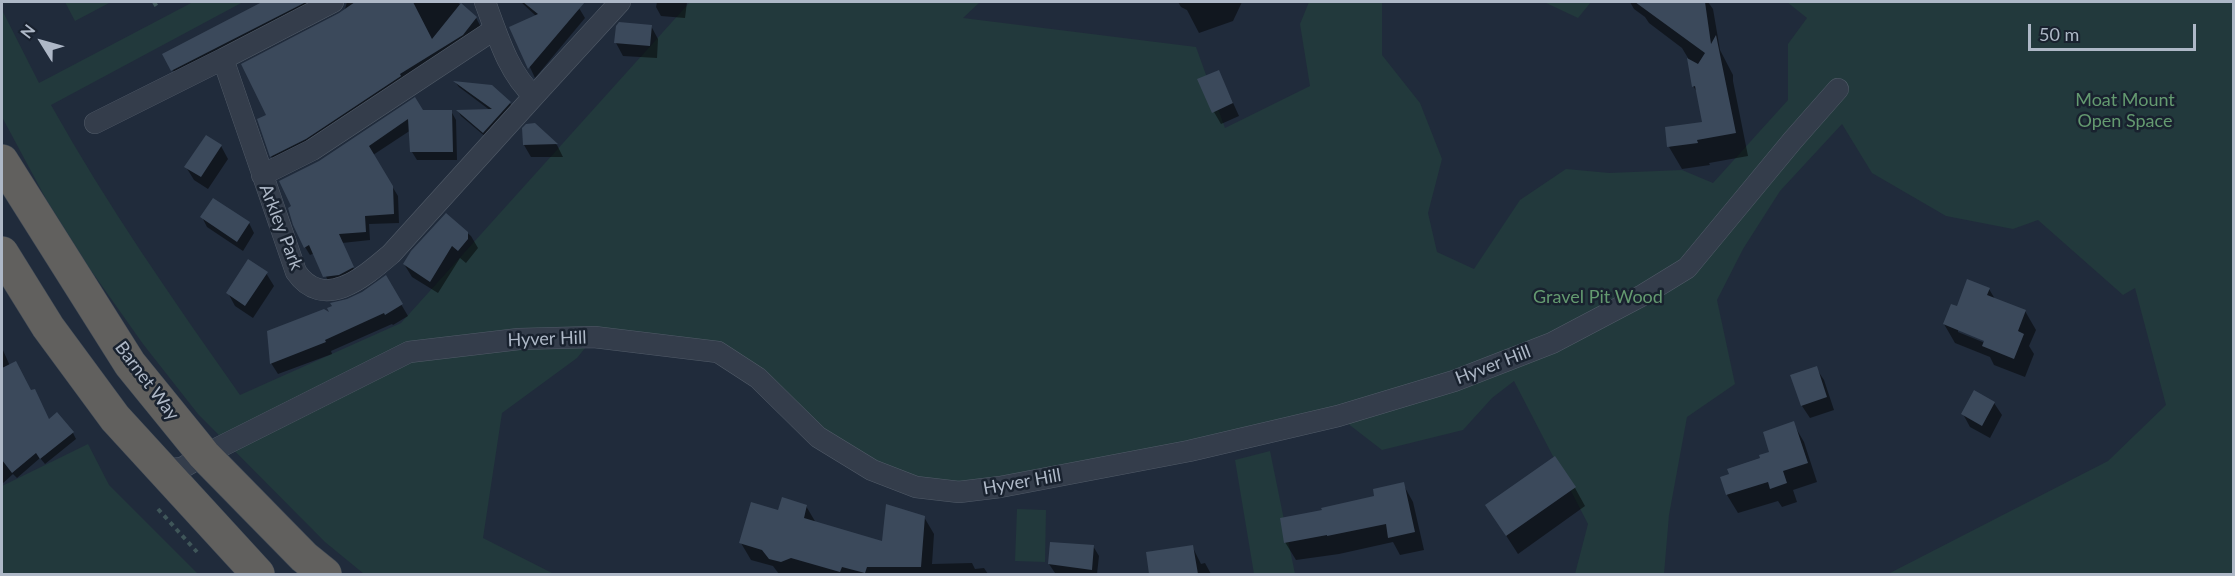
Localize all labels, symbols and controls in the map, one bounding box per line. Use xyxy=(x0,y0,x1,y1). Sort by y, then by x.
north arrow xyxy=(12,12,72,72)
scale bar xyxy=(2031,12,2199,50)
text: N xyxy=(16,20,39,42)
text: 50 m xyxy=(2039,23,2079,45)
park label: Moat Mount Open Space xyxy=(2075,89,2175,132)
street label: Arkley Park xyxy=(255,181,307,273)
park label: Gravel Pit Wood xyxy=(1533,286,1663,308)
street label: Hyver Hill xyxy=(507,327,587,351)
street label: Barnet Way xyxy=(110,337,184,425)
street label: Hyver Hill xyxy=(1452,341,1534,389)
street label: Hyver Hill xyxy=(981,465,1063,499)

